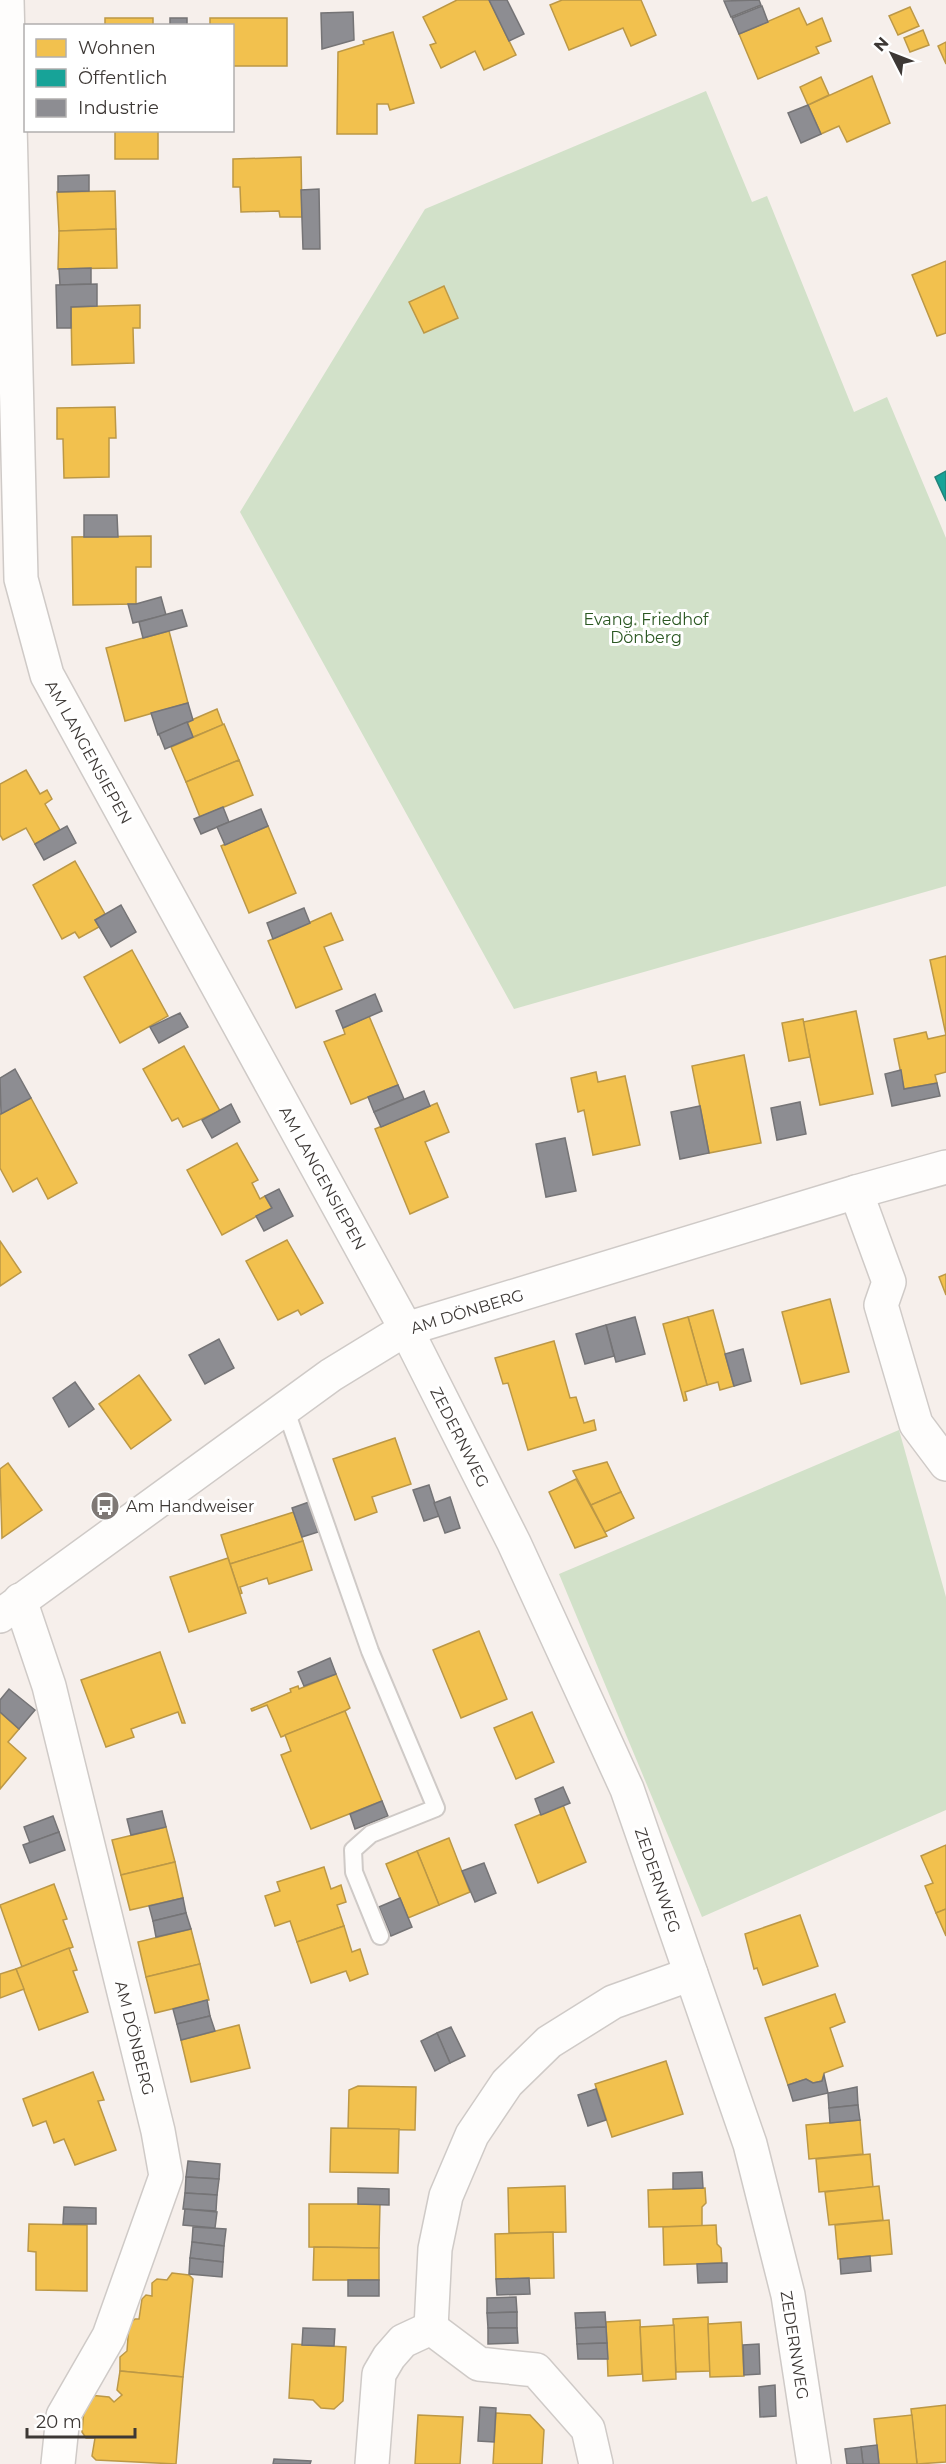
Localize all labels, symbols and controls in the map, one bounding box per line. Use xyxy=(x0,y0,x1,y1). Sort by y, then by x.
legend xyxy=(24,24,234,132)
north arrow xyxy=(862,24,922,84)
text: N xyxy=(870,33,893,55)
text: Wohnen xyxy=(78,37,156,59)
text: Öffentlich xyxy=(78,67,167,89)
text: Industrie xyxy=(78,97,159,119)
park label: Evang. Friedhof Dönberg xyxy=(583,610,709,647)
street label: AM LANGENSIEPEN xyxy=(41,677,136,827)
street label: AM LANGENSIEPEN xyxy=(275,1103,370,1253)
street label: AM DÖNBERG xyxy=(408,1284,526,1338)
street label: ZEDERNWEG xyxy=(426,1384,493,1491)
bus stop icon: Am Handweiser xyxy=(89,1490,121,1522)
place label: Am Handweiser xyxy=(126,1497,254,1516)
street label: ZEDERNWEG xyxy=(631,1825,684,1935)
street label: AM DÖNBERG xyxy=(111,1979,159,2097)
street label: ZEDERNWEG xyxy=(777,2289,812,2401)
scale bar xyxy=(27,2401,135,2439)
text: 20 m xyxy=(36,2411,82,2433)

